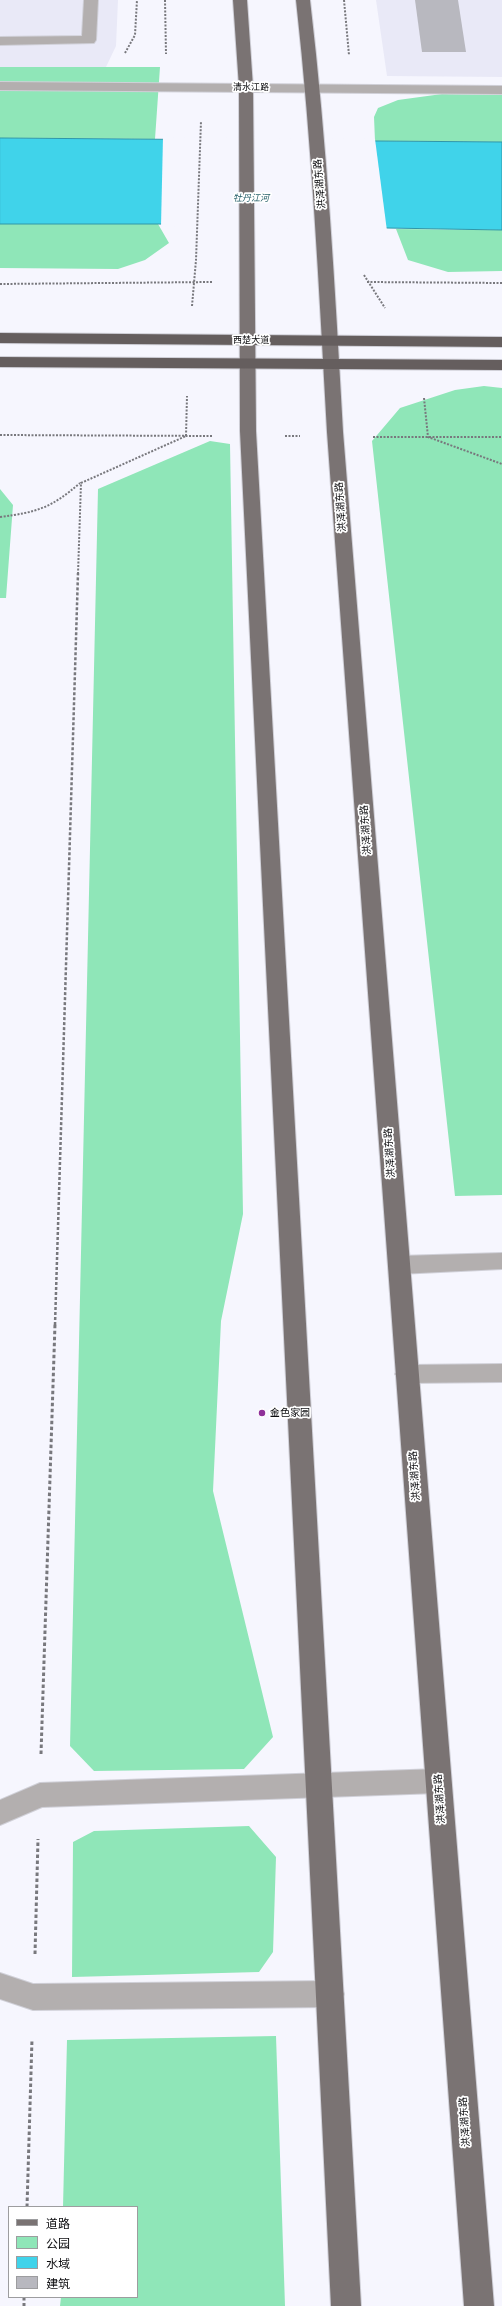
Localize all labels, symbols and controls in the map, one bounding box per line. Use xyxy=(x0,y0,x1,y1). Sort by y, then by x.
street label: 清水江路 xyxy=(233,82,269,92)
street label: 洪泽湖东路 xyxy=(312,159,328,209)
water label: 牡丹江河 xyxy=(233,193,269,203)
street label: 西楚大道 xyxy=(233,335,269,345)
street label: 洪泽湖东路 xyxy=(333,482,349,532)
street label: 洪泽湖东路 xyxy=(358,805,374,855)
street label: 洪泽湖东路 xyxy=(382,1128,398,1178)
place label: 金色家园 xyxy=(270,1407,310,1419)
marker: 金色家园 xyxy=(257,1408,267,1418)
street label: 洪泽湖东路 xyxy=(407,1451,423,1501)
street label: 洪泽湖东路 xyxy=(432,1774,448,1824)
street label: 洪泽湖东路 xyxy=(457,2097,473,2147)
legend xyxy=(8,2206,138,2298)
text: 道路 xyxy=(46,2216,70,2231)
text: 公园 xyxy=(46,2236,70,2251)
text: 水域 xyxy=(46,2256,70,2271)
text: 建筑 xyxy=(46,2276,70,2291)

